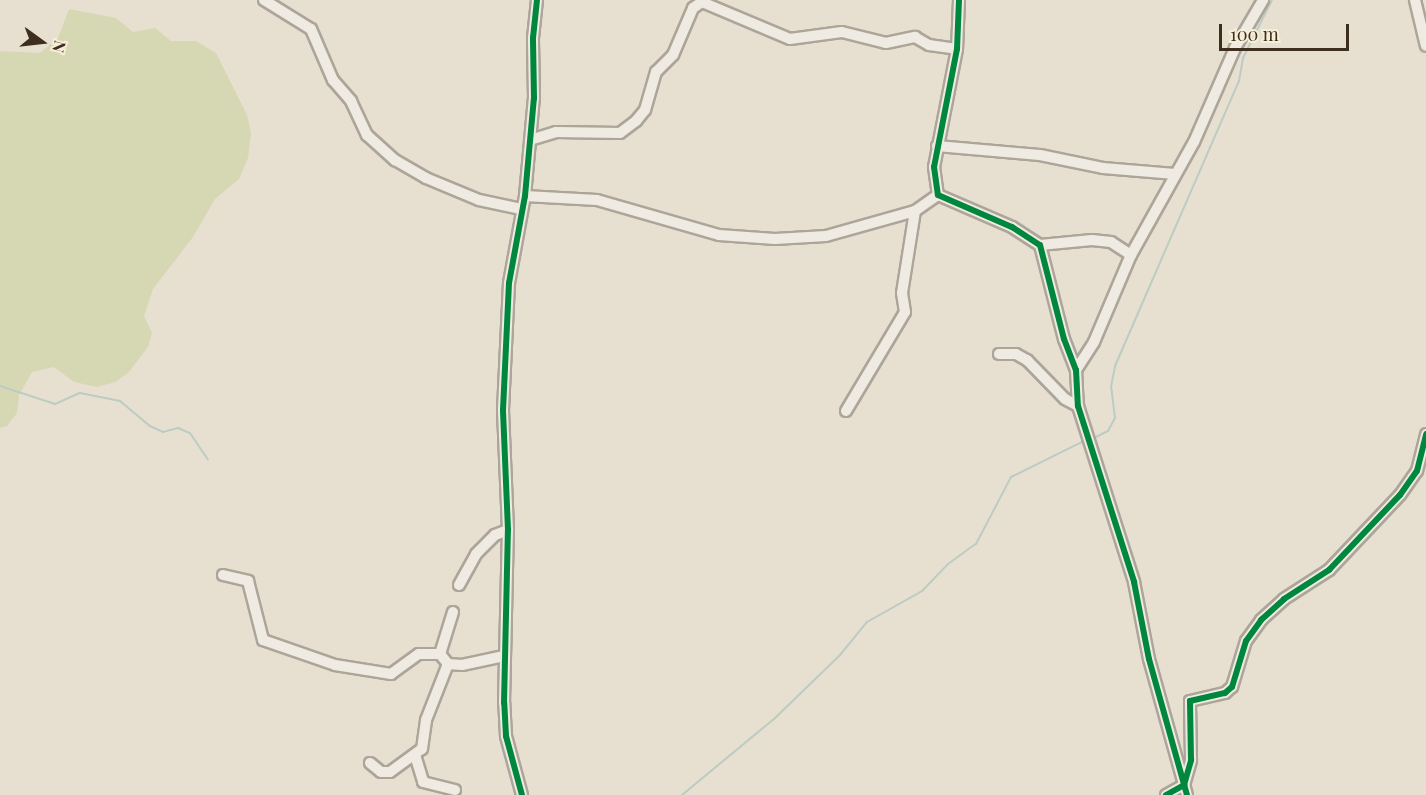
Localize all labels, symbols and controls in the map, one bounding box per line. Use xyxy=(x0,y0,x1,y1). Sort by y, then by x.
north arrow xyxy=(12,12,72,72)
scale bar xyxy=(1222,12,1352,50)
text: 100 m xyxy=(1230,22,1279,46)
text: N xyxy=(48,38,72,55)

